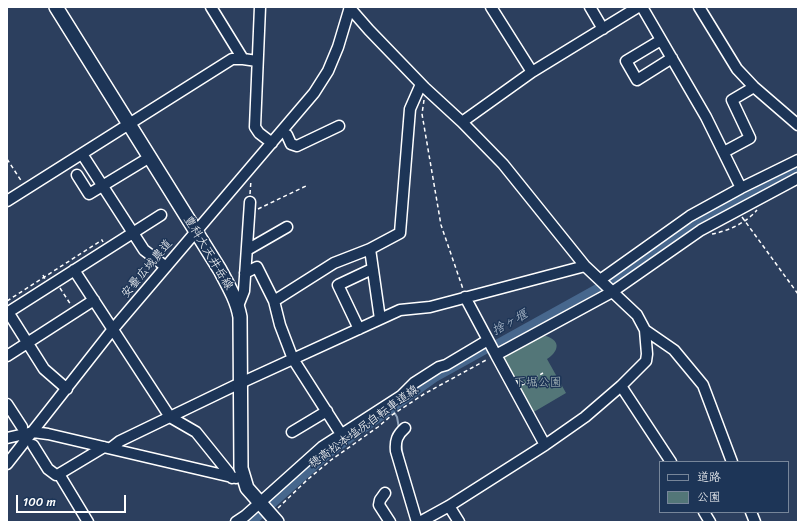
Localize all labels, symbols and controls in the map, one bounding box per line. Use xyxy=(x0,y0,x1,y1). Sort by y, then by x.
street label: 豊科大天井岳線 xyxy=(180,213,236,293)
street label: 安曇広域農道 xyxy=(118,237,176,301)
water label: 捨ヶ堰 xyxy=(489,307,531,339)
park label: 下堀公園 xyxy=(514,376,562,390)
street label: 穂高松本塩尻自転車道線 xyxy=(306,382,422,472)
legend xyxy=(659,461,789,513)
text: 道路 xyxy=(697,466,721,488)
text: 公園 xyxy=(697,486,721,508)
scale bar xyxy=(18,487,128,513)
text: 100 m xyxy=(23,491,56,513)

